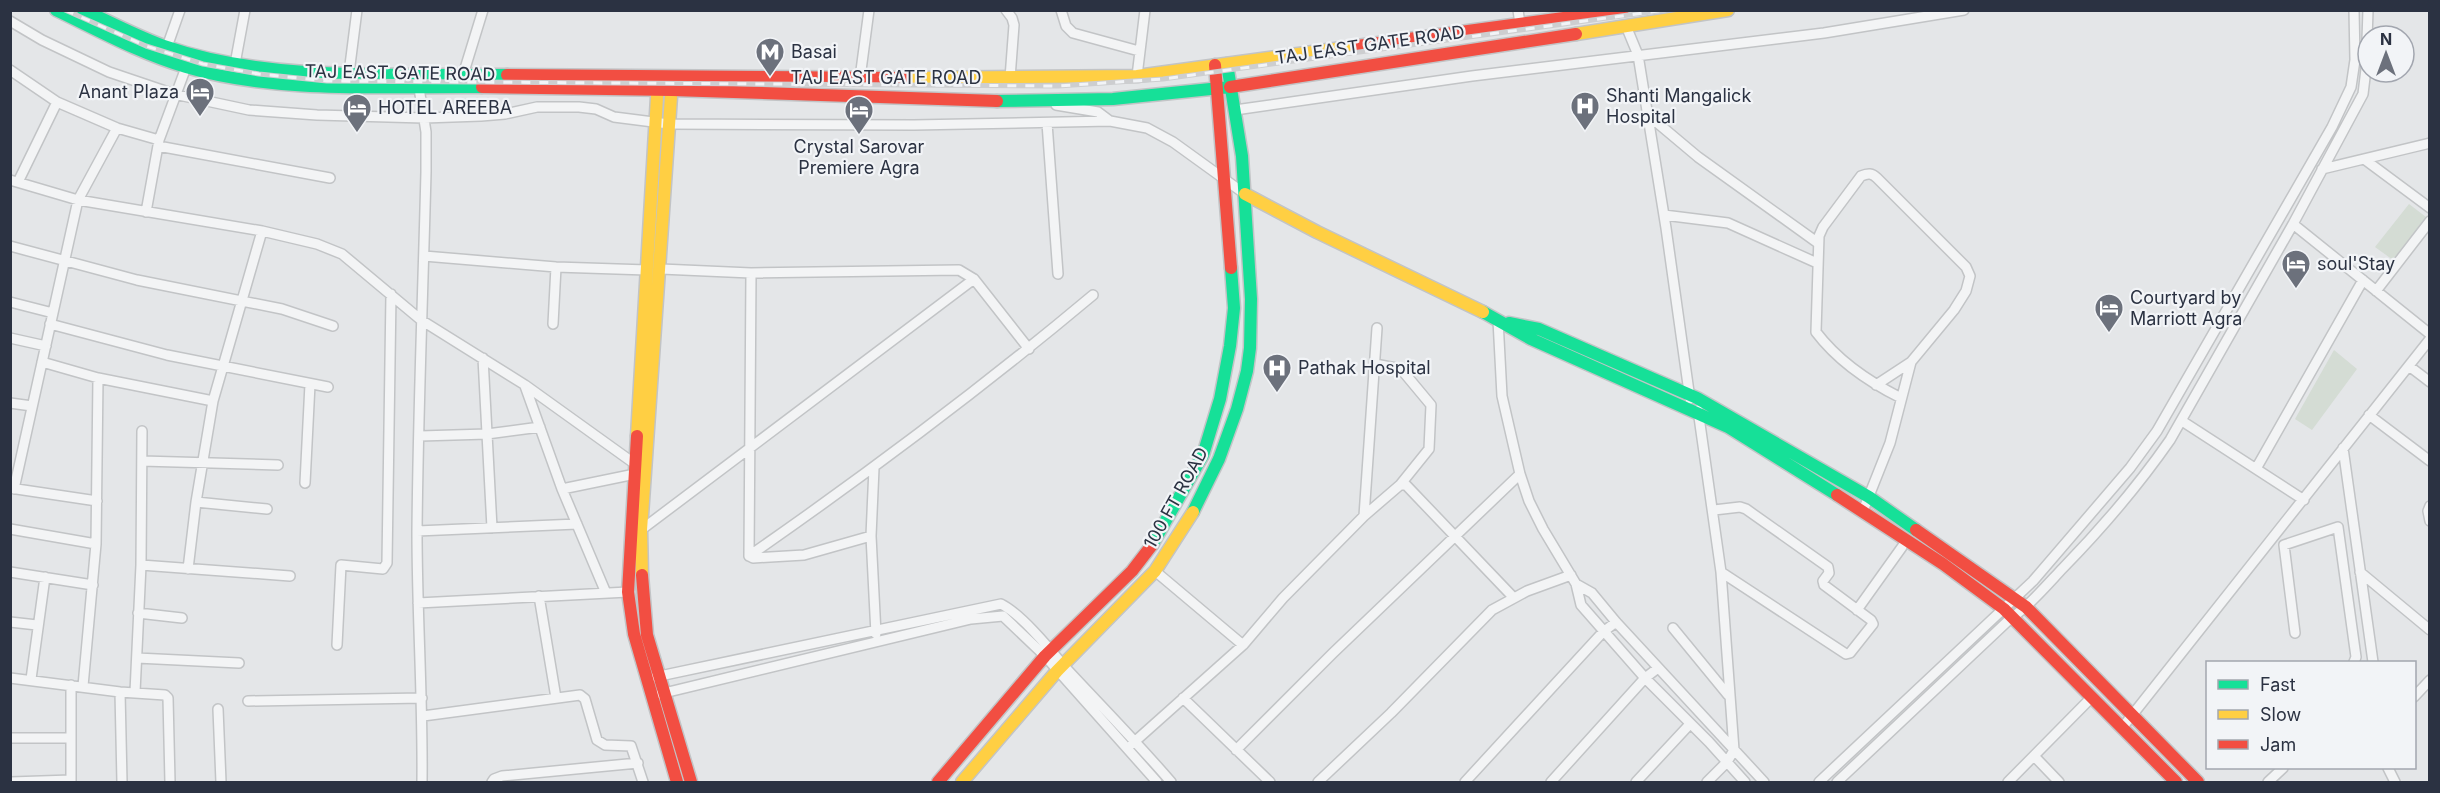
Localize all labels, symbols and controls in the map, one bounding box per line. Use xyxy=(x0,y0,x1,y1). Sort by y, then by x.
street label: TAJ EAST GATE ROAD xyxy=(1274,21,1466,68)
north arrow xyxy=(2356,24,2416,84)
text: N xyxy=(2380,29,2392,49)
metro station icon: Basai xyxy=(754,36,786,78)
place label: Basai xyxy=(791,41,837,62)
street label: TAJ EAST GATE ROAD xyxy=(304,60,496,85)
street label: TAJ EAST GATE ROAD xyxy=(791,67,981,88)
hotel icon: Anant Plaza xyxy=(184,76,216,118)
place label: Anant Plaza xyxy=(78,81,179,102)
place label: Shanti Mangalick Hospital xyxy=(1606,85,1751,127)
hospital icon: Shanti Mangalick Hospital xyxy=(1569,90,1601,132)
hotel icon: HOTEL AREEBA xyxy=(341,92,373,134)
hotel icon: Crystal Sarovar Premiere Agra xyxy=(843,94,875,136)
place label: HOTEL AREEBA xyxy=(378,97,512,118)
place label: Crystal Sarovar Premiere Agra xyxy=(794,136,925,178)
hotel icon: soul'Stay xyxy=(2280,248,2312,290)
place label: soul'Stay xyxy=(2317,253,2395,274)
place label: Courtyard by Marriott Agra xyxy=(2130,287,2242,329)
hotel icon: Courtyard by Marriott Agra xyxy=(2093,292,2125,334)
hospital icon: Pathak Hospital xyxy=(1261,352,1293,394)
place label: Pathak Hospital xyxy=(1298,357,1431,378)
street label: 100 FT ROAD xyxy=(1139,443,1212,552)
legend xyxy=(2206,661,2416,769)
text: Fast xyxy=(2260,674,2296,695)
text: Slow xyxy=(2260,704,2301,725)
text: Jam xyxy=(2260,734,2296,755)

